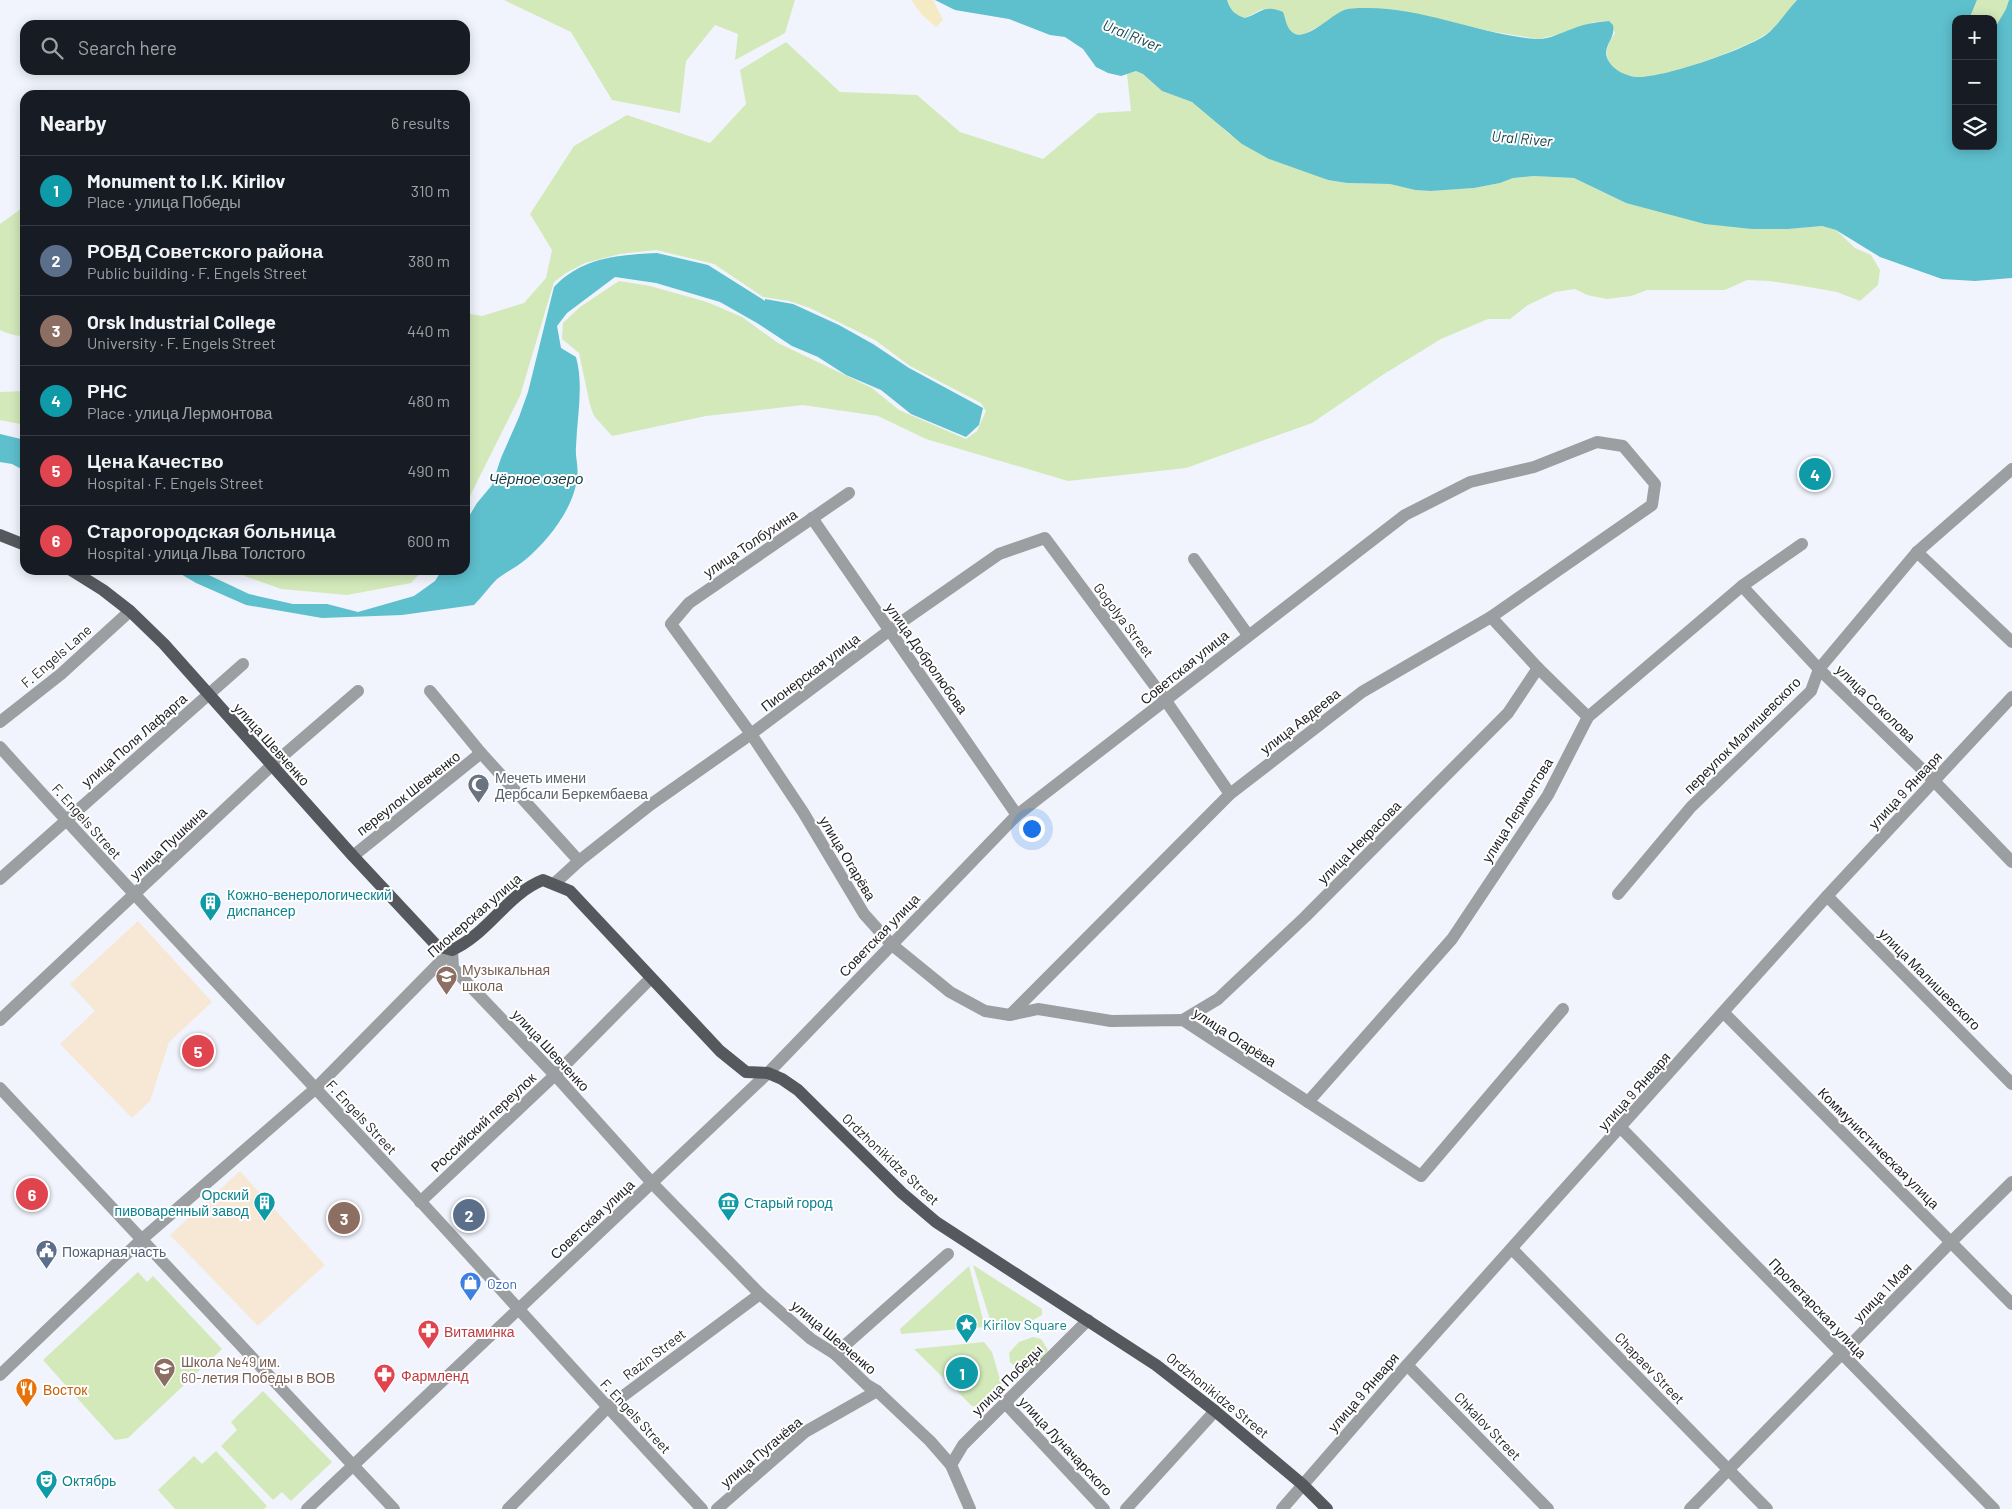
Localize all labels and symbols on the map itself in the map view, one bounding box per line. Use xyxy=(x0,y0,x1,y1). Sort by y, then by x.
water label: Ural River xyxy=(1100,15,1164,55)
water label: Ural River xyxy=(1491,126,1554,150)
pin: 4 xyxy=(1799,455,1831,493)
water label: Чёрное озеро xyxy=(489,469,583,487)
street label: улица Толбухина xyxy=(700,505,800,581)
street label: Gogolya Street xyxy=(1090,579,1158,661)
street label: улица Добролюбова xyxy=(882,599,972,717)
street label: F. Engels Lane xyxy=(17,621,95,691)
street label: Советская улица xyxy=(1136,626,1232,708)
street label: Пионерская улица xyxy=(757,629,863,715)
street label: улица Соколова xyxy=(1833,661,1920,745)
street label: переулок Малишевского xyxy=(1680,673,1804,797)
street label: улица Авдеева xyxy=(1257,684,1344,757)
street label: улица Поля Лафарга xyxy=(78,689,190,790)
street label: улица Шевченко xyxy=(230,699,314,789)
street label: переулок Шевченко xyxy=(353,747,463,839)
street label: улица 9 Января xyxy=(1865,748,1945,832)
street label: улица Лермонтова xyxy=(1478,754,1556,866)
place label: Мечеть имени Дербсали Беркембаева xyxy=(495,769,648,802)
mosque icon: Мечеть имени Дербсали Беркембаева xyxy=(467,773,491,804)
street label: F. Engels Street xyxy=(49,780,125,862)
street label: улица Некрасова xyxy=(1314,797,1404,887)
street label: улица Пушкина xyxy=(126,803,210,883)
street label: улица Огарёва xyxy=(816,813,880,903)
your location xyxy=(1019,816,1045,842)
street label: Пионерская улица xyxy=(423,869,525,960)
place label: Кожно-венерологический диспансер xyxy=(227,886,392,919)
building icon: Кожно-венерологический диспансер xyxy=(199,890,223,921)
street label: Советская улица xyxy=(835,890,923,980)
street label: улица Малишевского xyxy=(1876,925,1985,1034)
place label: Музыкальная школа xyxy=(462,961,550,994)
school or university icon: Музыкальная школа xyxy=(434,965,458,996)
street label: улица Огарёва xyxy=(1190,1004,1280,1070)
street label: улица Шевченко xyxy=(509,1006,593,1095)
pin: 5 xyxy=(182,1032,214,1070)
street label: улица 9 Января xyxy=(1594,1048,1674,1134)
street label: Российский переулок xyxy=(427,1068,540,1175)
street label: F. Engels Street xyxy=(323,1076,401,1158)
street label: Коммунистическая улица xyxy=(1815,1084,1943,1212)
street label: Ordzhonikidze Street xyxy=(839,1110,943,1208)
pin: 6 xyxy=(16,1175,48,1213)
street label: Советская улица xyxy=(546,1176,638,1262)
place label: Орский пивоваренный завод xyxy=(115,1186,249,1219)
building icon: Орский пивоваренный завод xyxy=(253,1190,277,1221)
museum icon: Старый город xyxy=(716,1190,740,1221)
place label: Старый город xyxy=(744,1194,833,1211)
pin: 2 xyxy=(453,1196,485,1234)
pin: 3 xyxy=(328,1199,360,1237)
public building icon: Пожарная часть xyxy=(34,1239,58,1270)
place label: Пожарная часть xyxy=(62,1243,166,1260)
street label: Пролетарская улица xyxy=(1766,1254,1870,1362)
street label: улица 1 Мая xyxy=(1849,1259,1915,1325)
shop icon: Ozon xyxy=(459,1271,483,1302)
place label: Ozon xyxy=(487,1275,517,1292)
street label: улица Шевченко xyxy=(788,1297,880,1378)
place icon: Kirilov Square xyxy=(955,1312,979,1343)
place label: Kirilov Square xyxy=(983,1316,1067,1333)
pharmacy icon: Витаминка xyxy=(416,1319,440,1350)
place label: Витаминка xyxy=(444,1323,515,1340)
street label: Razin Street xyxy=(619,1325,689,1383)
street label: Chapaev Street xyxy=(1612,1329,1688,1407)
street label: улица Победы xyxy=(968,1341,1046,1419)
street label: Ordzhonikidze Street xyxy=(1163,1349,1273,1441)
street label: улица 9 Января xyxy=(1324,1349,1402,1435)
place label: Школа №49 им. 60-летия Победы в ВОВ xyxy=(181,1353,335,1386)
pin: 1 xyxy=(946,1354,978,1392)
school or university icon: Школа №49 им. 60-летия Победы в ВОВ xyxy=(153,1357,177,1388)
pharmacy icon: Фармленд xyxy=(373,1363,397,1394)
place label: Фармленд xyxy=(401,1367,469,1384)
street label: F. Engels Street xyxy=(597,1375,675,1457)
restaurant icon: Восток xyxy=(15,1377,39,1408)
place label: Восток xyxy=(43,1381,88,1398)
street label: Chkalov Street xyxy=(1451,1388,1525,1464)
street label: улица Луначарского xyxy=(1016,1393,1116,1499)
street label: улица Пугачёва xyxy=(717,1413,805,1491)
theatre icon: Октябрь xyxy=(34,1468,58,1499)
place label: Октябрь xyxy=(62,1472,116,1489)

